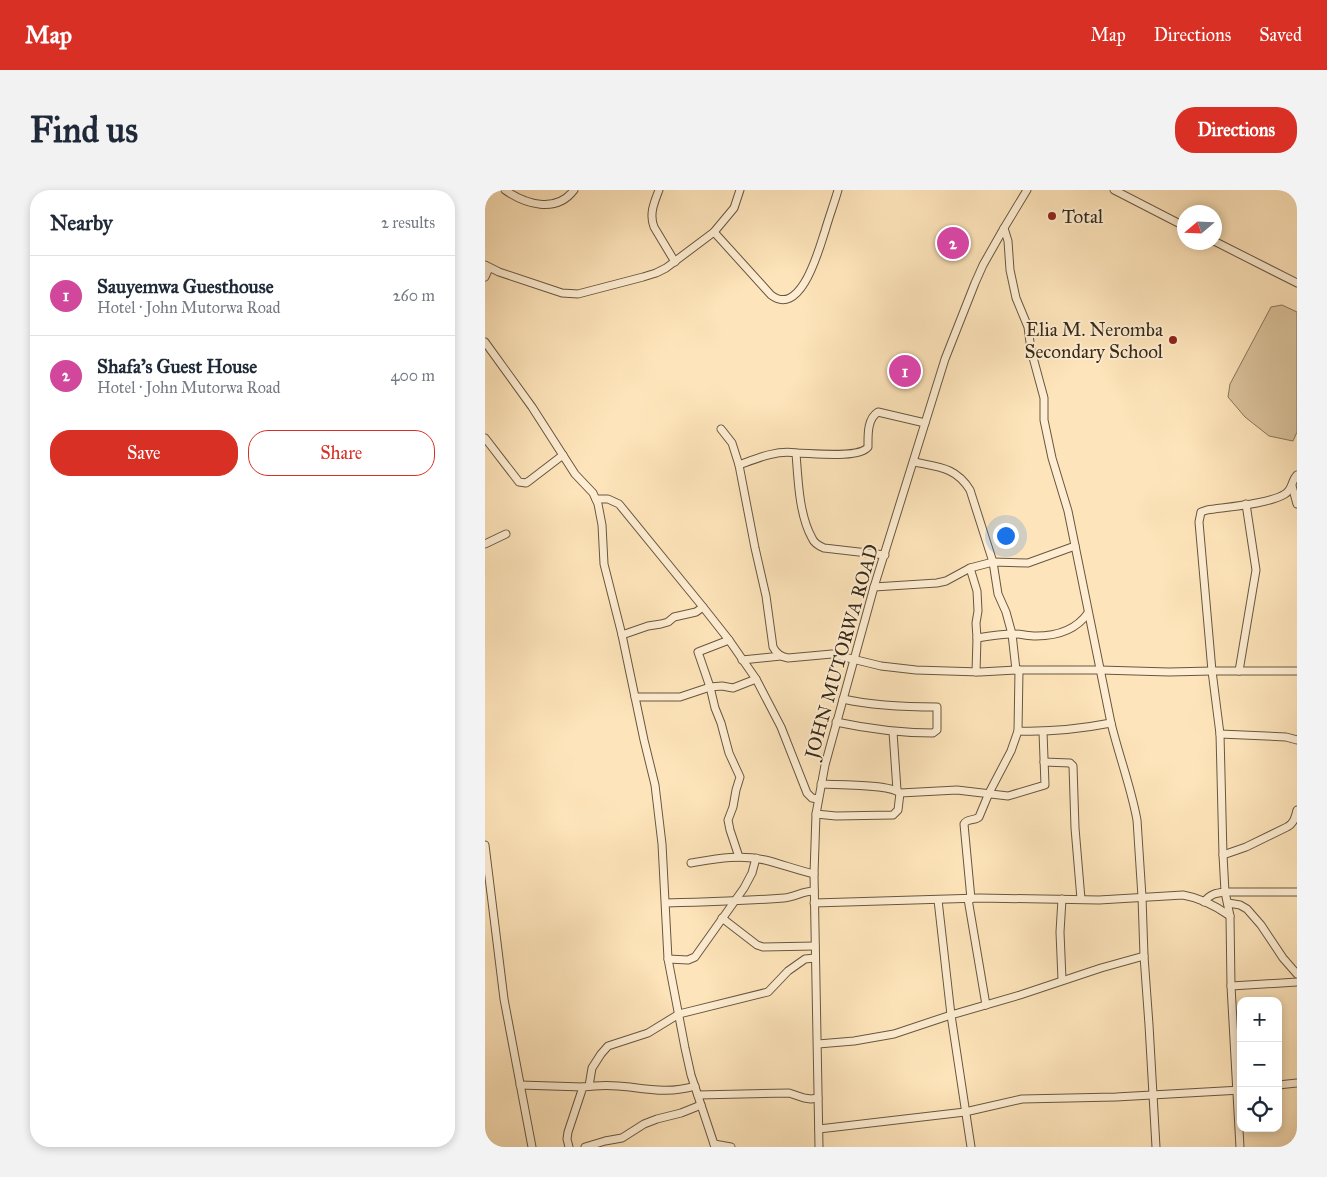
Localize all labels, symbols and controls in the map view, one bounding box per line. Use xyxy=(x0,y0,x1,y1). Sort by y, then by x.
text: Map xyxy=(25,20,72,50)
text: Map xyxy=(1090,24,1126,46)
text: Directions xyxy=(1154,24,1231,46)
text: Saved xyxy=(1259,24,1302,46)
button: Directions xyxy=(1175,107,1297,153)
text: Find us xyxy=(30,109,138,152)
place label: Total xyxy=(1062,205,1104,228)
north arrow xyxy=(1177,205,1222,250)
text: Nearby xyxy=(50,210,113,236)
marker: Total xyxy=(1046,210,1058,222)
text: 2 results xyxy=(381,213,435,232)
pin: 2 xyxy=(937,224,969,262)
text: Sauyemwa Guesthouse xyxy=(97,275,274,298)
text: 1 xyxy=(63,286,69,305)
text: 260 m xyxy=(393,286,435,305)
text: Hotel · John Mutorwa Road xyxy=(97,298,281,317)
place label: Elia M. Neromba Secondary School xyxy=(1025,318,1164,363)
marker: Elia M. Neromba Secondary School xyxy=(1167,334,1179,346)
pin: 1 xyxy=(889,352,921,390)
text: Shafa's Guest House xyxy=(97,355,257,378)
text: 2 xyxy=(62,366,70,385)
text: 400 m xyxy=(391,366,435,385)
text: Hotel · John Mutorwa Road xyxy=(97,378,281,397)
button: Save xyxy=(50,430,238,476)
button: Share xyxy=(248,430,435,476)
your location xyxy=(993,523,1019,549)
street label: JOHN MUTORWA ROAD xyxy=(799,541,884,763)
map controls xyxy=(1237,997,1282,1132)
button: + xyxy=(1237,997,1282,1042)
button: − xyxy=(1237,1042,1282,1087)
button: locate xyxy=(1237,1087,1282,1132)

